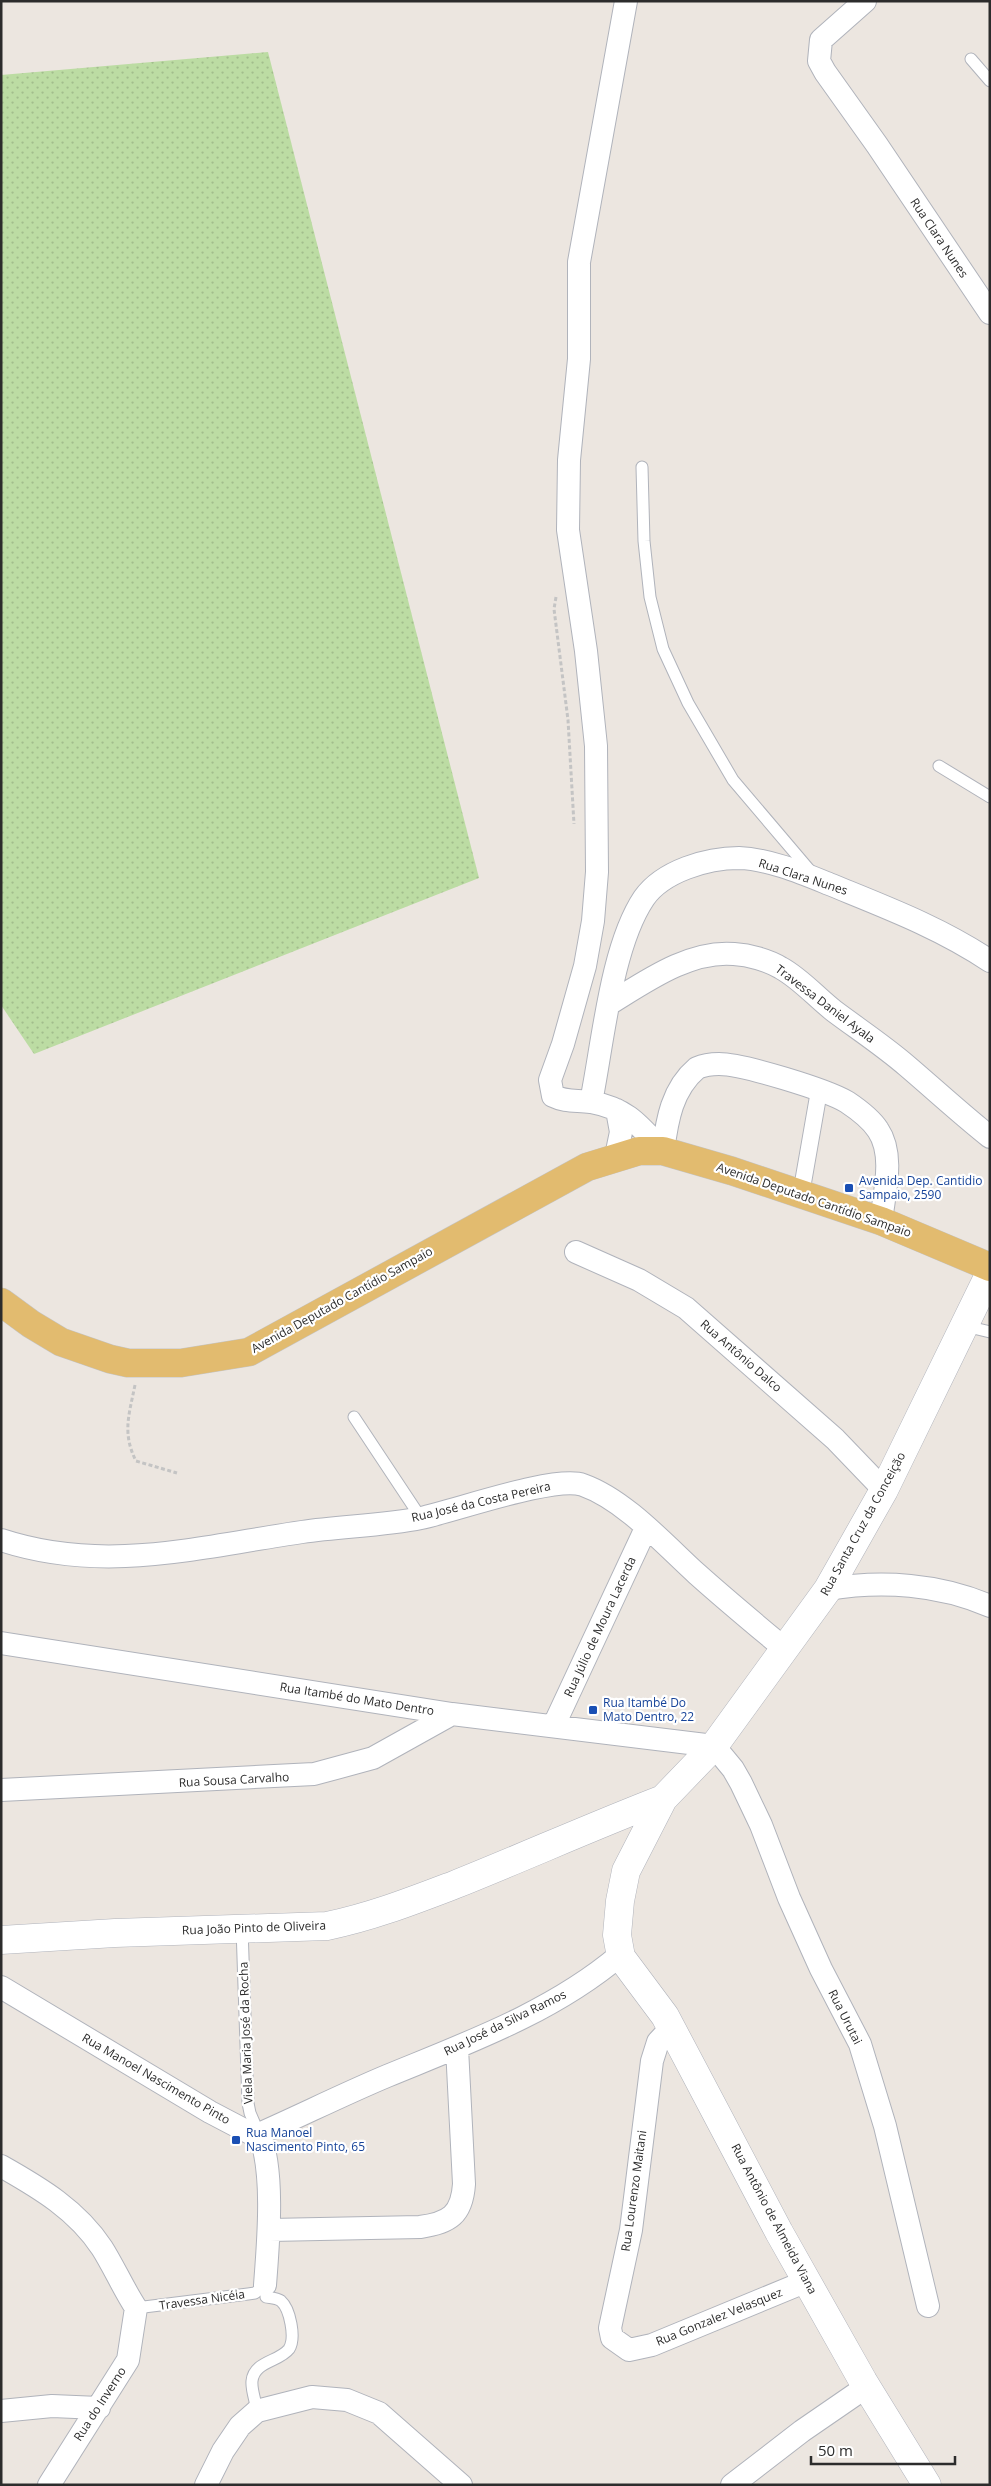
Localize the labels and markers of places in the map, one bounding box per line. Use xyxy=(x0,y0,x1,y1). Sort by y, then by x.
place label: Avenida Dep. Cantidio Sampaio, 2590 xyxy=(859,1172,982,1203)
marker: Avenida Dep. Cantidio Sampaio, 2590 xyxy=(843,1182,855,1194)
place label: Rua Itambé Do Mato Dentro, 22 xyxy=(603,1694,694,1725)
marker: Rua Itambé Do Mato Dentro, 22 xyxy=(587,1704,599,1716)
place label: Rua Manoel Nascimento Pinto, 65 xyxy=(246,2124,365,2155)
marker: Rua Manoel Nascimento Pinto, 65 xyxy=(230,2134,242,2146)

